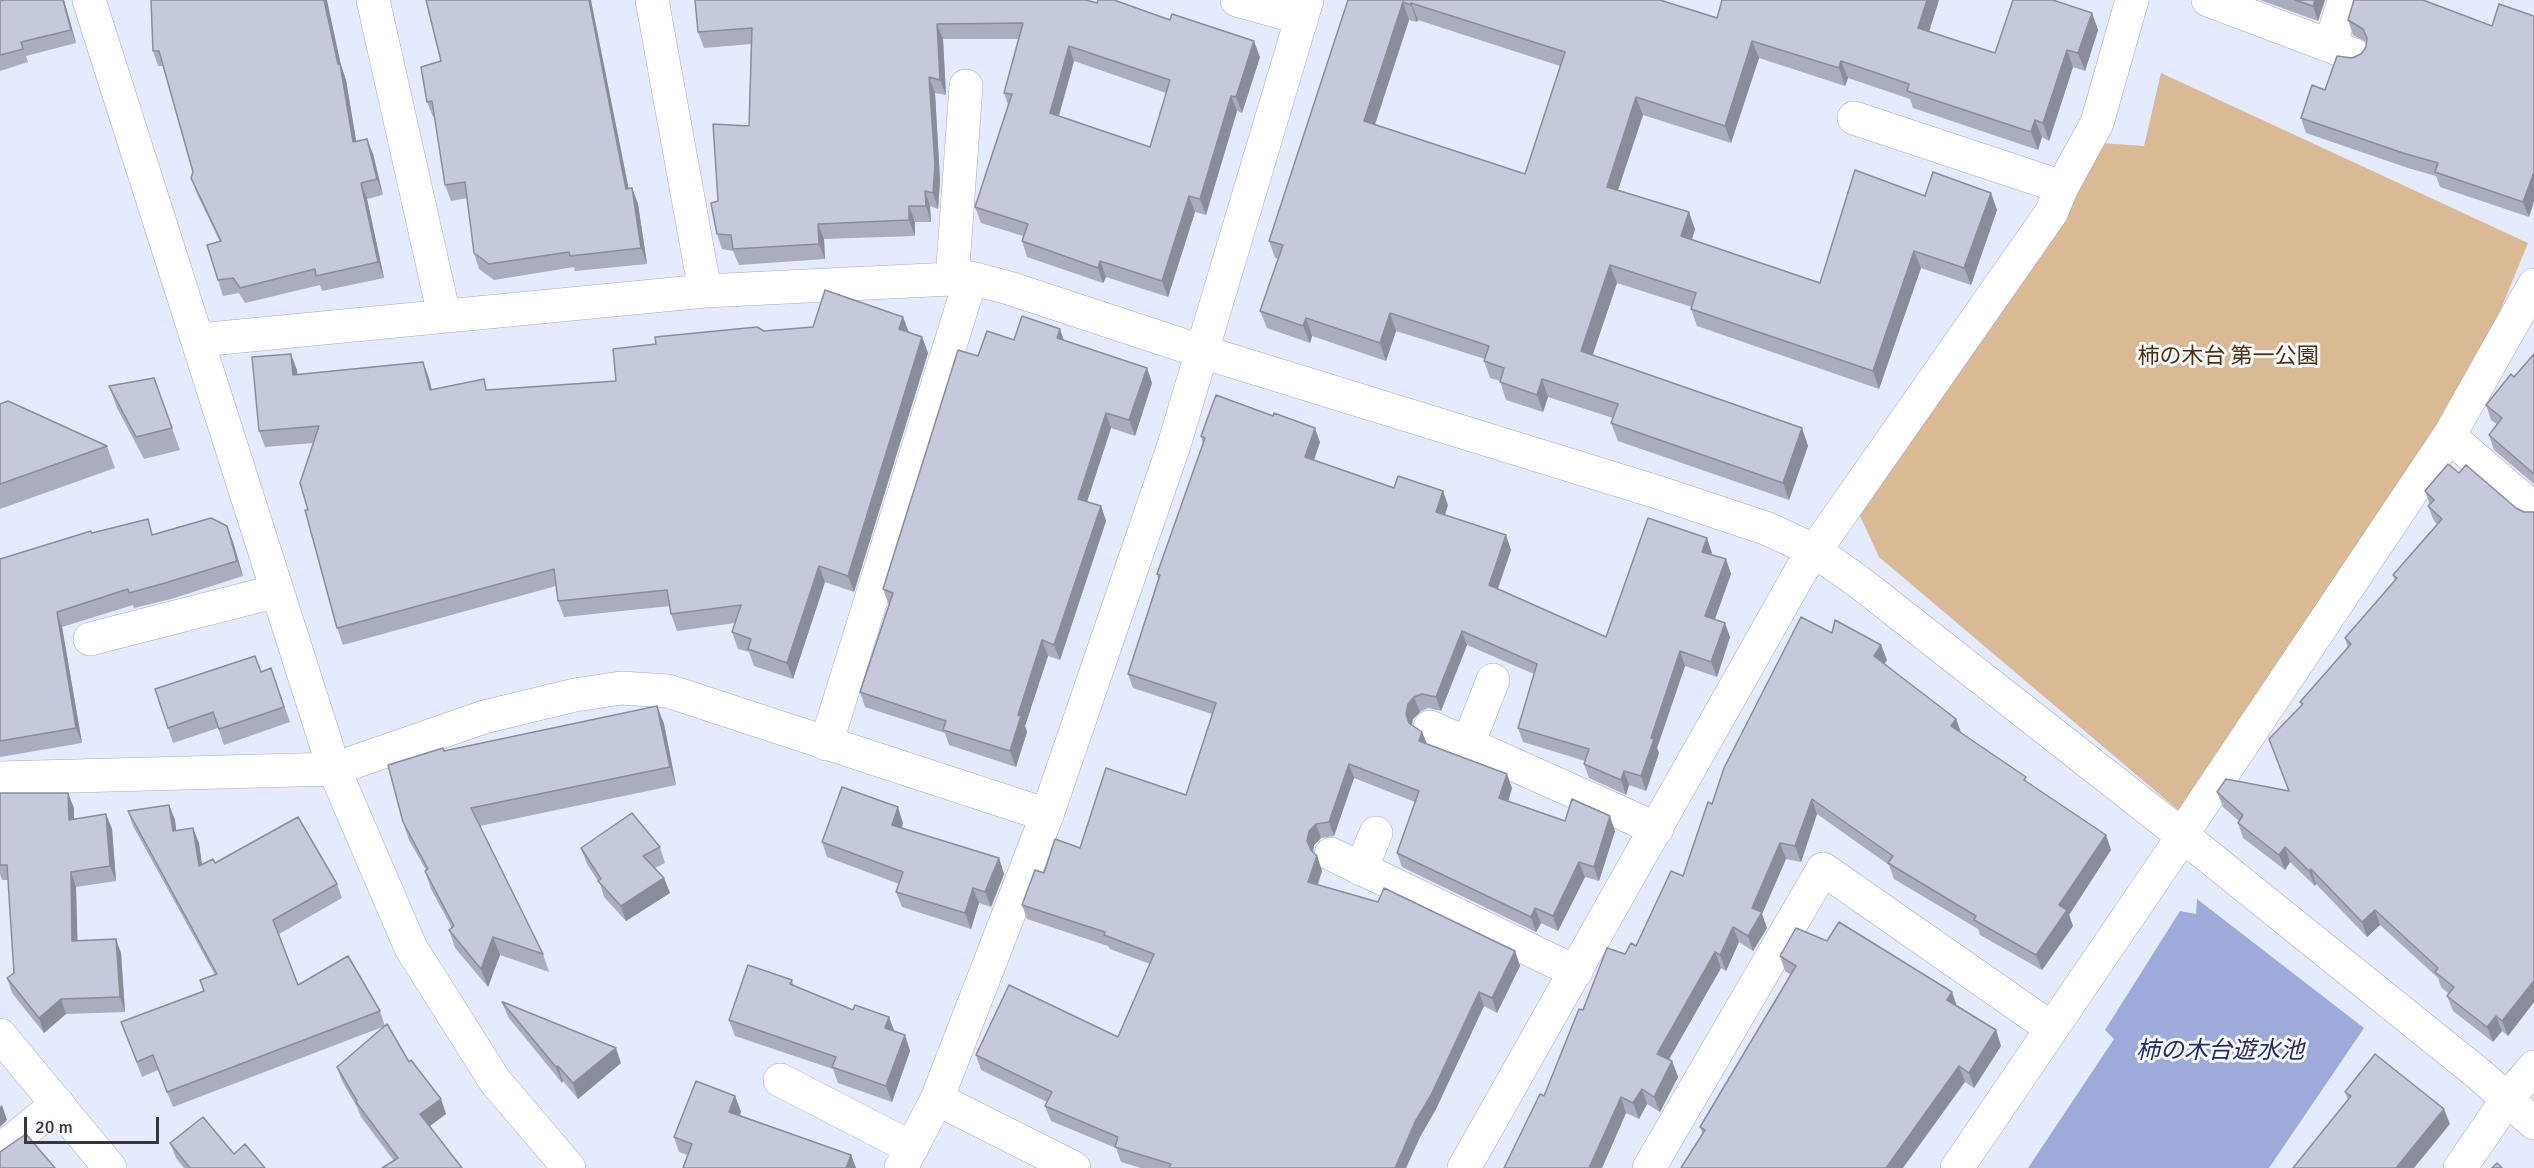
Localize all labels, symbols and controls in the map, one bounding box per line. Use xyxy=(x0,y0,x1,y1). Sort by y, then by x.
park label: 柿の木台 第一公園 xyxy=(2138,344,2318,370)
water label: 柿の木台遊水池 xyxy=(2136,1038,2304,1066)
scale bar xyxy=(27,1105,162,1143)
text: 20 m xyxy=(35,1116,73,1138)

